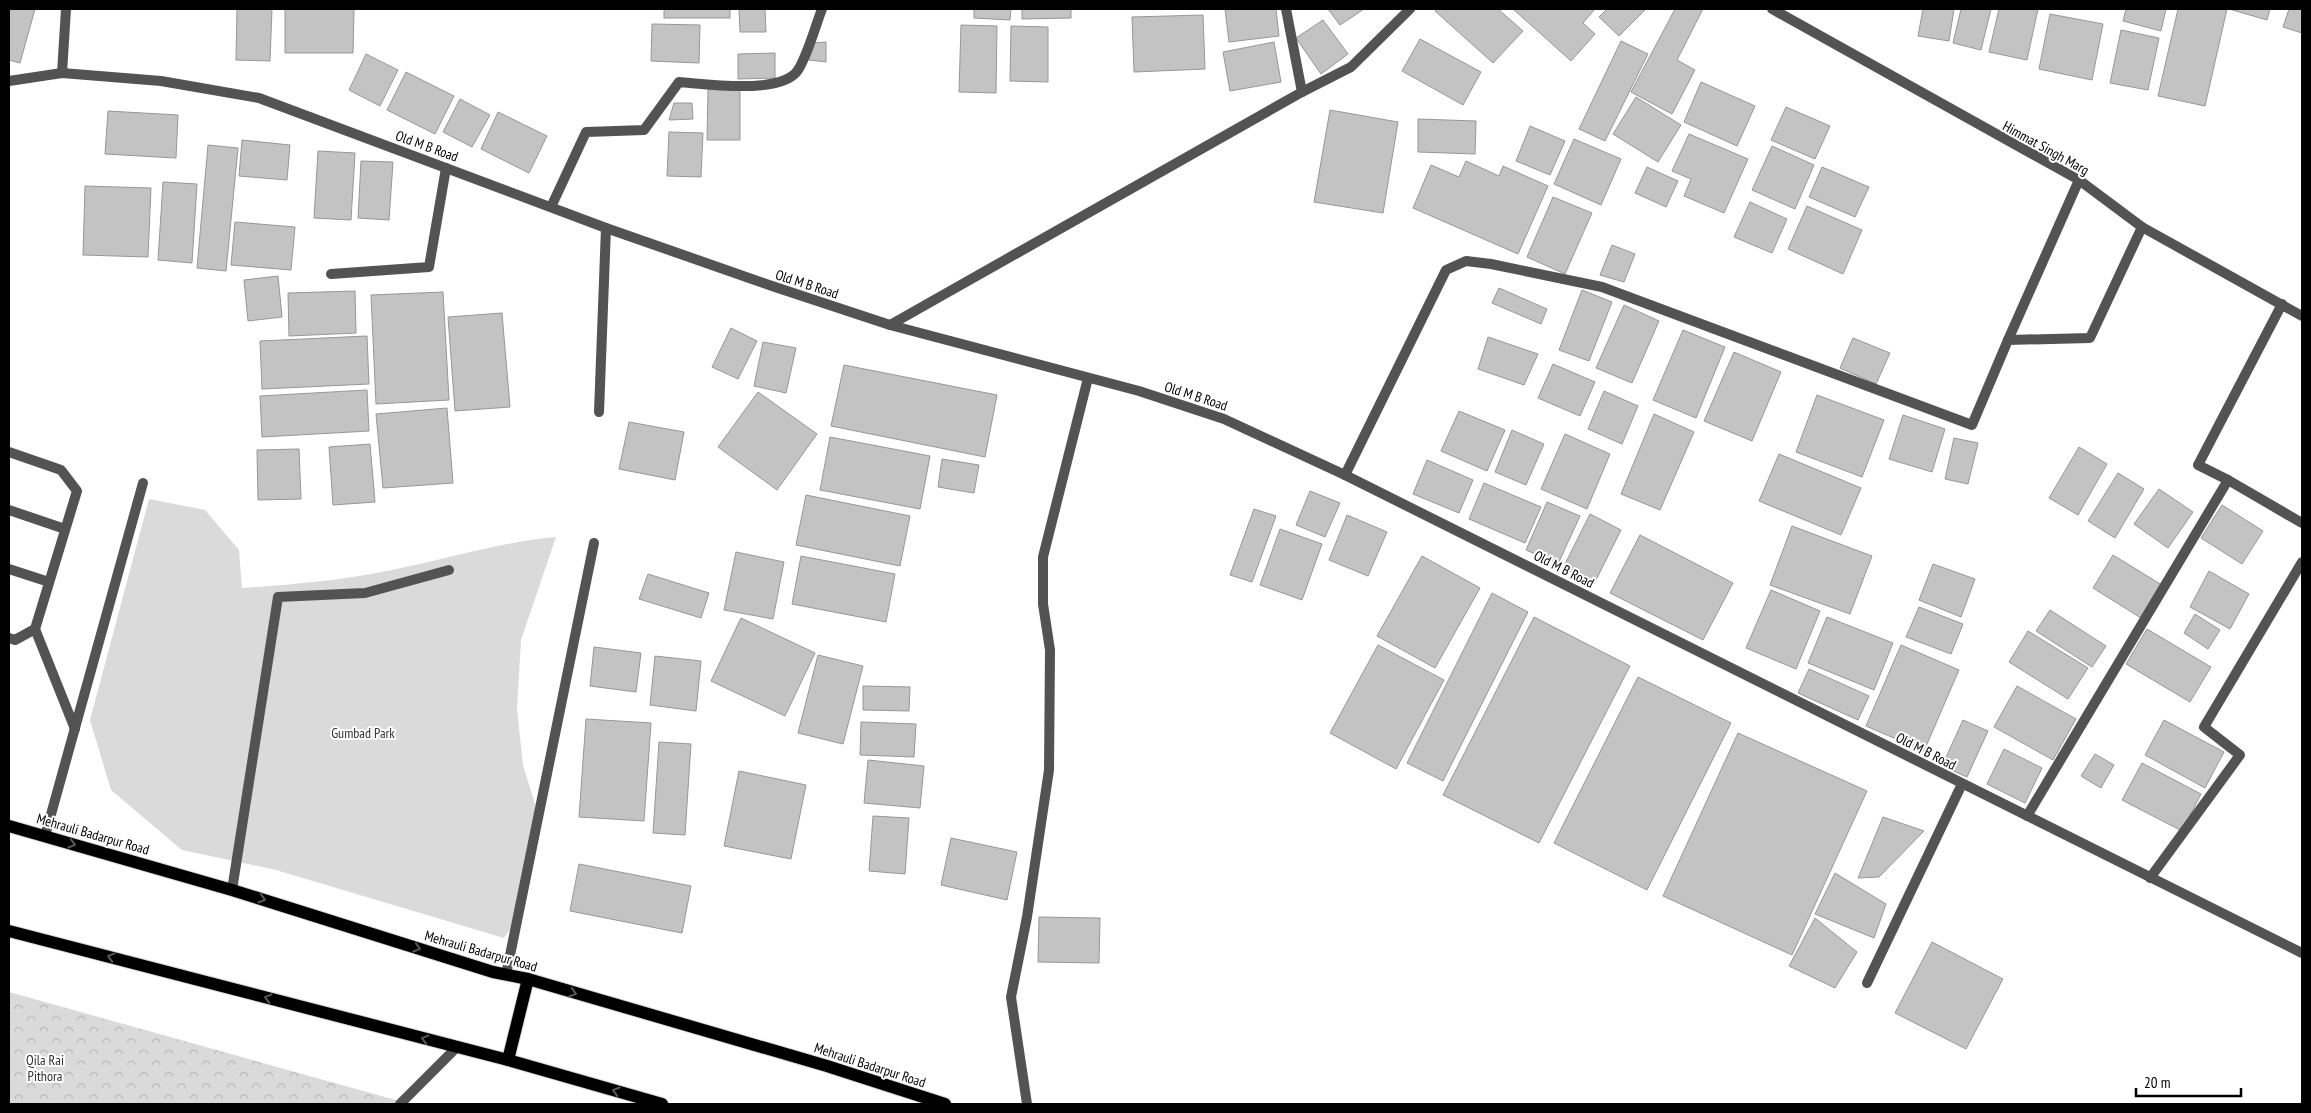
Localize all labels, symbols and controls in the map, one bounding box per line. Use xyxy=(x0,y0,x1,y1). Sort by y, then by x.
street label: Himmat Singh Marg xyxy=(2000,117,2092,179)
street label: Old M B Road xyxy=(393,126,461,166)
street label: Old M B Road xyxy=(773,265,841,303)
street label: Old M B Road xyxy=(1162,377,1230,415)
street label: Old M B Road xyxy=(1531,546,1597,592)
park label: Gumbad Park xyxy=(331,724,395,742)
street label: Old M B Road xyxy=(1893,728,1959,774)
street label: Mehrauli Badarpur Road xyxy=(35,809,151,859)
one-way arrow xyxy=(68,839,76,849)
one-way arrow xyxy=(257,894,266,904)
street label: Mehrauli Badarpur Road xyxy=(423,926,539,976)
one-way arrow xyxy=(412,942,421,952)
one-way arrow xyxy=(106,952,115,963)
one-way arrow xyxy=(568,988,577,998)
one-way arrow xyxy=(263,993,272,1004)
one-way arrow xyxy=(421,1034,430,1045)
street label: Mehrauli Badarpur Road xyxy=(812,1038,928,1092)
park label: Qila Rai Pithora xyxy=(26,1051,64,1085)
scale bar xyxy=(2136,1066,2241,1098)
text: 20 m xyxy=(2144,1073,2170,1092)
one-way arrow xyxy=(612,1086,620,1096)

